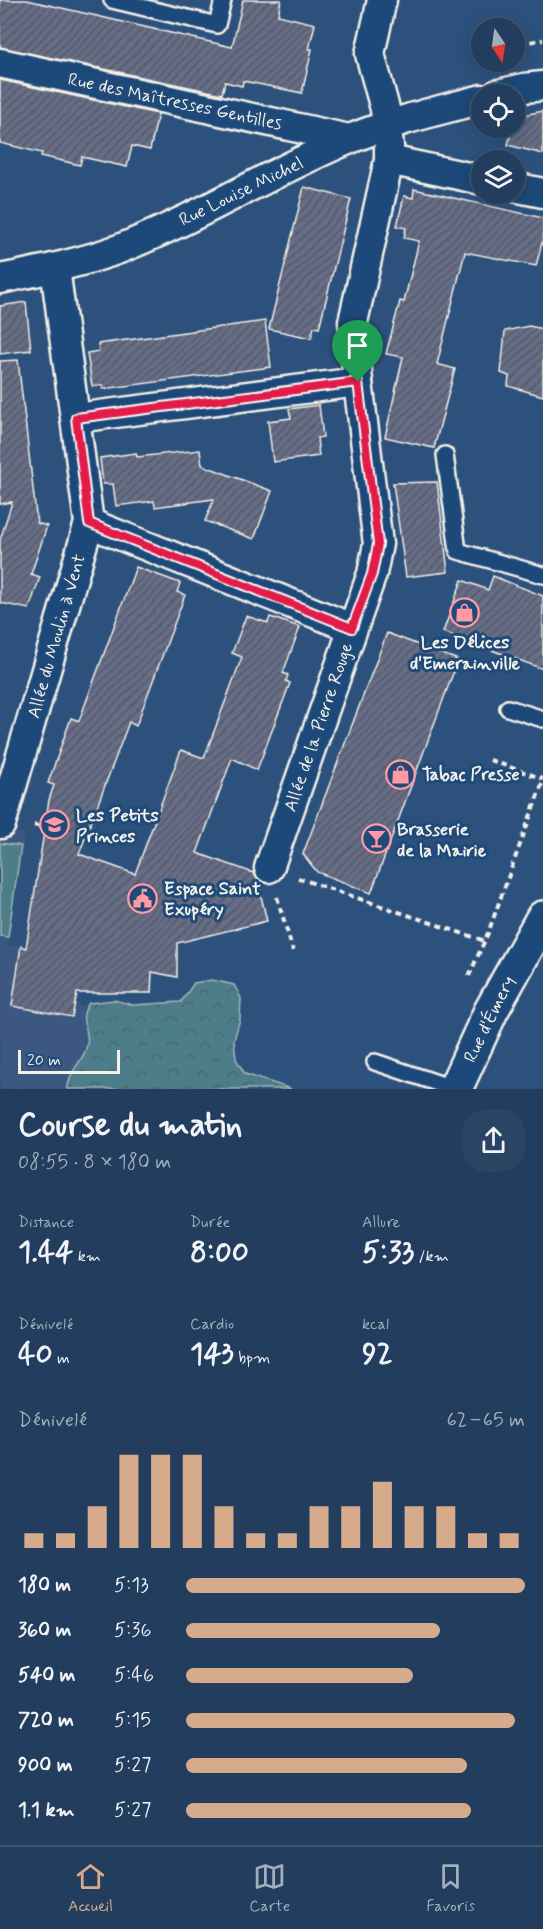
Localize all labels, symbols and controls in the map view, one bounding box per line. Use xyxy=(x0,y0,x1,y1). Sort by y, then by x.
north arrow xyxy=(471,18,525,72)
map controls xyxy=(471,18,525,204)
street label: Rue des Maîtresses Gentilles xyxy=(66,68,284,136)
button: locate xyxy=(471,84,525,138)
button: layers xyxy=(471,150,525,204)
street label: Rue Louise Michel xyxy=(175,151,308,232)
pin xyxy=(332,320,383,382)
icon: arrive xyxy=(341,329,374,362)
street label: Allée du Moulin à Vent xyxy=(22,551,92,721)
shop icon: Les Délices d'Emerainville xyxy=(449,597,481,629)
place label: Les Délices d'Emerainville xyxy=(410,631,521,676)
street label: Allée de la Pierre Rouge xyxy=(279,640,359,815)
shop icon: Tabac Presse xyxy=(385,758,417,790)
place label: Tabac Presse xyxy=(422,763,520,787)
place label: Les Petits Princes xyxy=(76,804,159,849)
school or university icon: Les Petits Princes xyxy=(39,809,71,841)
place label: Brasserie de la Mairie xyxy=(397,818,487,863)
bar icon: Brasserie de la Mairie xyxy=(360,823,392,855)
place label: Espace Saint Exupéry xyxy=(164,877,261,922)
public building icon: Espace Saint Exupéry xyxy=(127,882,159,914)
street label: Rue d'Émery xyxy=(459,972,521,1067)
scale bar xyxy=(18,1047,120,1074)
text: 20 m xyxy=(27,1050,61,1071)
text: Course du matin xyxy=(18,1104,242,1148)
button: share xyxy=(462,1109,525,1172)
text: 08:55 · 8 × 180 m xyxy=(18,1149,171,1176)
text: Distance xyxy=(18,1212,74,1233)
text: Durée xyxy=(190,1212,230,1233)
text: Allure xyxy=(362,1212,400,1233)
text: 1.44 xyxy=(18,1233,73,1272)
text: 8:00 xyxy=(190,1233,249,1272)
text: 5:33 xyxy=(362,1233,414,1272)
text: km xyxy=(73,1246,101,1267)
text: /km xyxy=(414,1246,449,1267)
text: Dénivelé xyxy=(18,1314,73,1335)
text: Cardio xyxy=(190,1314,234,1335)
text: kcal xyxy=(362,1314,389,1335)
text: 40 xyxy=(18,1335,53,1374)
text: 143 xyxy=(190,1335,234,1374)
text: 92 xyxy=(362,1335,393,1374)
text: m xyxy=(53,1348,70,1369)
text: bpm xyxy=(234,1348,270,1369)
text: Dénivelé xyxy=(18,1407,87,1434)
text: 62–65 m xyxy=(447,1407,525,1434)
text: 180 m xyxy=(18,1572,71,1599)
text: 5:13 xyxy=(114,1572,149,1599)
text: 360 m xyxy=(18,1617,71,1644)
text: 5:36 xyxy=(114,1617,151,1644)
text: 540 m xyxy=(18,1662,75,1689)
text: 5:46 xyxy=(114,1662,154,1689)
text: 720 m xyxy=(18,1707,74,1734)
text: 5:15 xyxy=(114,1707,151,1734)
text: 900 m xyxy=(18,1752,73,1779)
text: 5:27 xyxy=(114,1752,151,1779)
text: 1.1 km xyxy=(18,1797,75,1824)
text: 5:27 xyxy=(114,1797,151,1824)
tab: Accueil xyxy=(68,1860,113,1917)
tab: Carte xyxy=(249,1860,290,1917)
tab: Favoris xyxy=(426,1860,475,1917)

